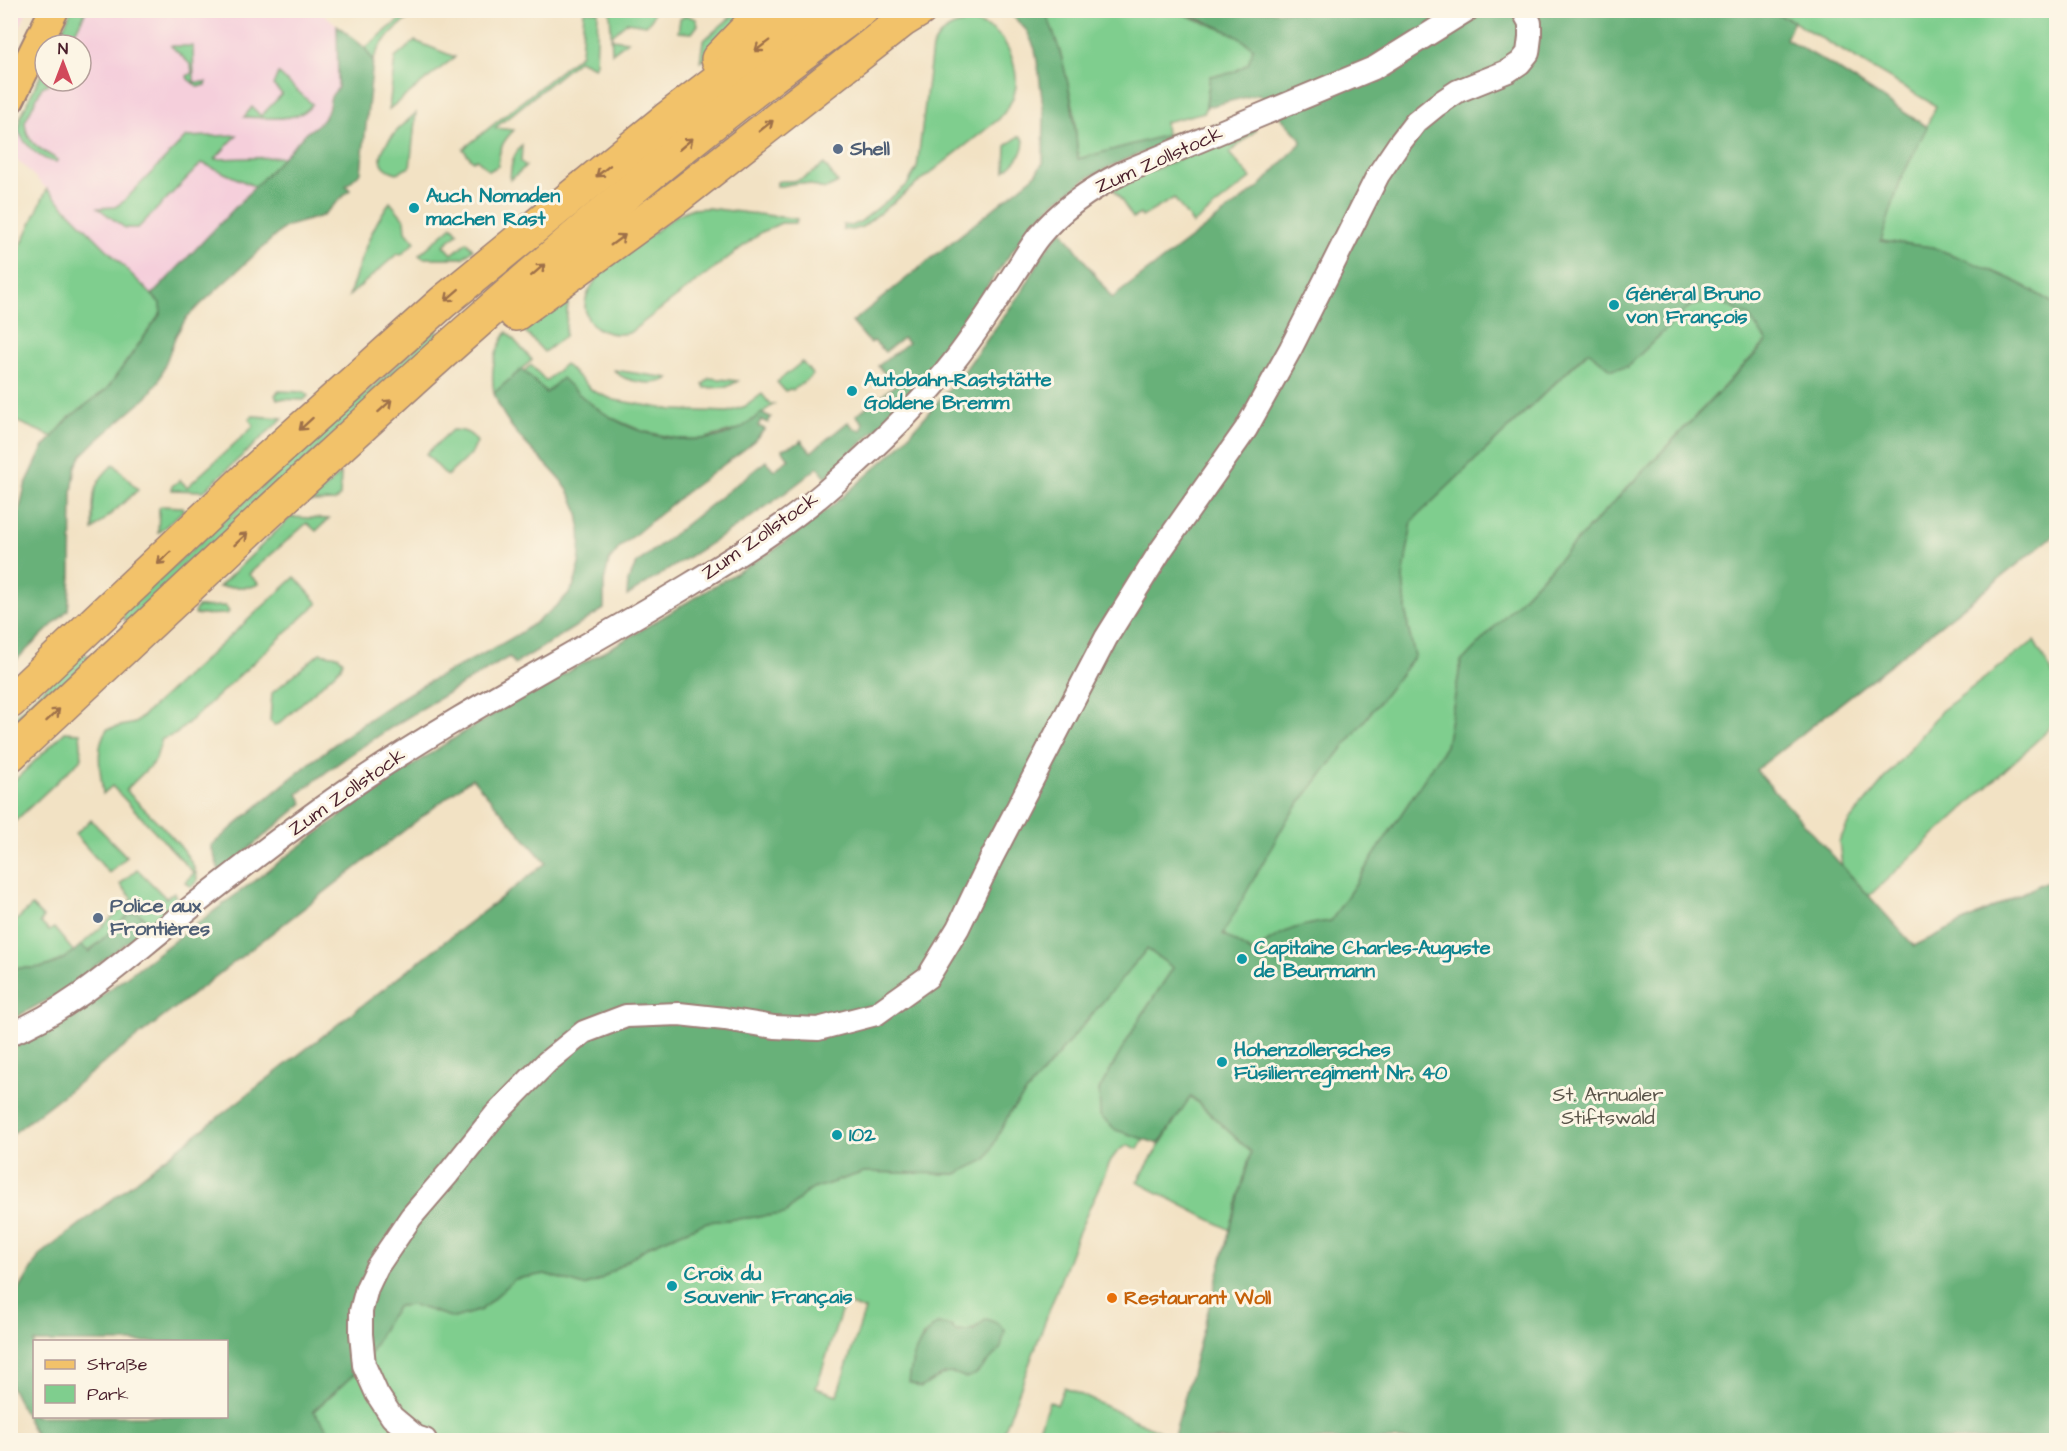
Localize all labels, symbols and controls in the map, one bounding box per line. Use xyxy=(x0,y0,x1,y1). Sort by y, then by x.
north arrow xyxy=(33,33,93,93)
text: N xyxy=(58,38,68,60)
one-way arrow xyxy=(754,39,770,52)
street label: Zum Zollstock xyxy=(1091,119,1227,201)
one-way arrow xyxy=(758,120,774,133)
place label: Shell xyxy=(849,135,890,163)
one-way arrow xyxy=(678,137,693,151)
marker: Shell xyxy=(831,142,845,156)
one-way arrow xyxy=(595,165,611,178)
place label: Auch Nomaden machen Rast xyxy=(426,182,560,233)
marker: Auch Nomaden machen Rast xyxy=(407,201,421,215)
one-way arrow xyxy=(609,234,625,246)
one-way arrow xyxy=(530,263,545,277)
place label: Général Bruno von François xyxy=(1626,280,1761,331)
one-way arrow xyxy=(445,288,460,302)
marker: Général Bruno von François xyxy=(1607,298,1621,312)
place label: Autobahn-Raststätte Goldene Bremm xyxy=(864,366,1052,417)
marker: Autobahn-Raststätte Goldene Bremm xyxy=(845,384,859,398)
one-way arrow xyxy=(377,399,392,413)
one-way arrow xyxy=(299,417,314,431)
street label: Zum Zollstock xyxy=(696,485,824,587)
one-way arrow xyxy=(233,532,248,546)
one-way arrow xyxy=(156,550,171,565)
one-way arrow xyxy=(45,709,60,723)
street label: Zum Zollstock xyxy=(283,741,411,843)
place label: Police aux Frontières xyxy=(110,892,210,943)
marker: Police aux Frontières xyxy=(91,911,105,925)
place label: Capitaine Charles-Auguste de Beurmann xyxy=(1253,934,1491,985)
marker: Capitaine Charles-Auguste de Beurmann xyxy=(1235,952,1249,966)
place label: Hohenzollersches Füsilierregiment Nr. 40 xyxy=(1234,1036,1448,1088)
marker: Hohenzollersches Füsilierregiment Nr. 40 xyxy=(1215,1055,1229,1069)
park label: St. Arnualer Stiftswald xyxy=(1553,1081,1663,1132)
place label: 102 xyxy=(849,1121,876,1149)
marker: 102 xyxy=(830,1128,844,1142)
place label: Croix du Souvenir Français xyxy=(683,1260,852,1311)
marker: Croix du Souvenir Français xyxy=(665,1279,679,1293)
place label: Restaurant Woll xyxy=(1124,1284,1271,1312)
marker: Restaurant Woll xyxy=(1105,1291,1119,1305)
legend xyxy=(33,1340,228,1418)
text: Straße xyxy=(87,1352,148,1377)
text: Park xyxy=(87,1382,129,1407)

